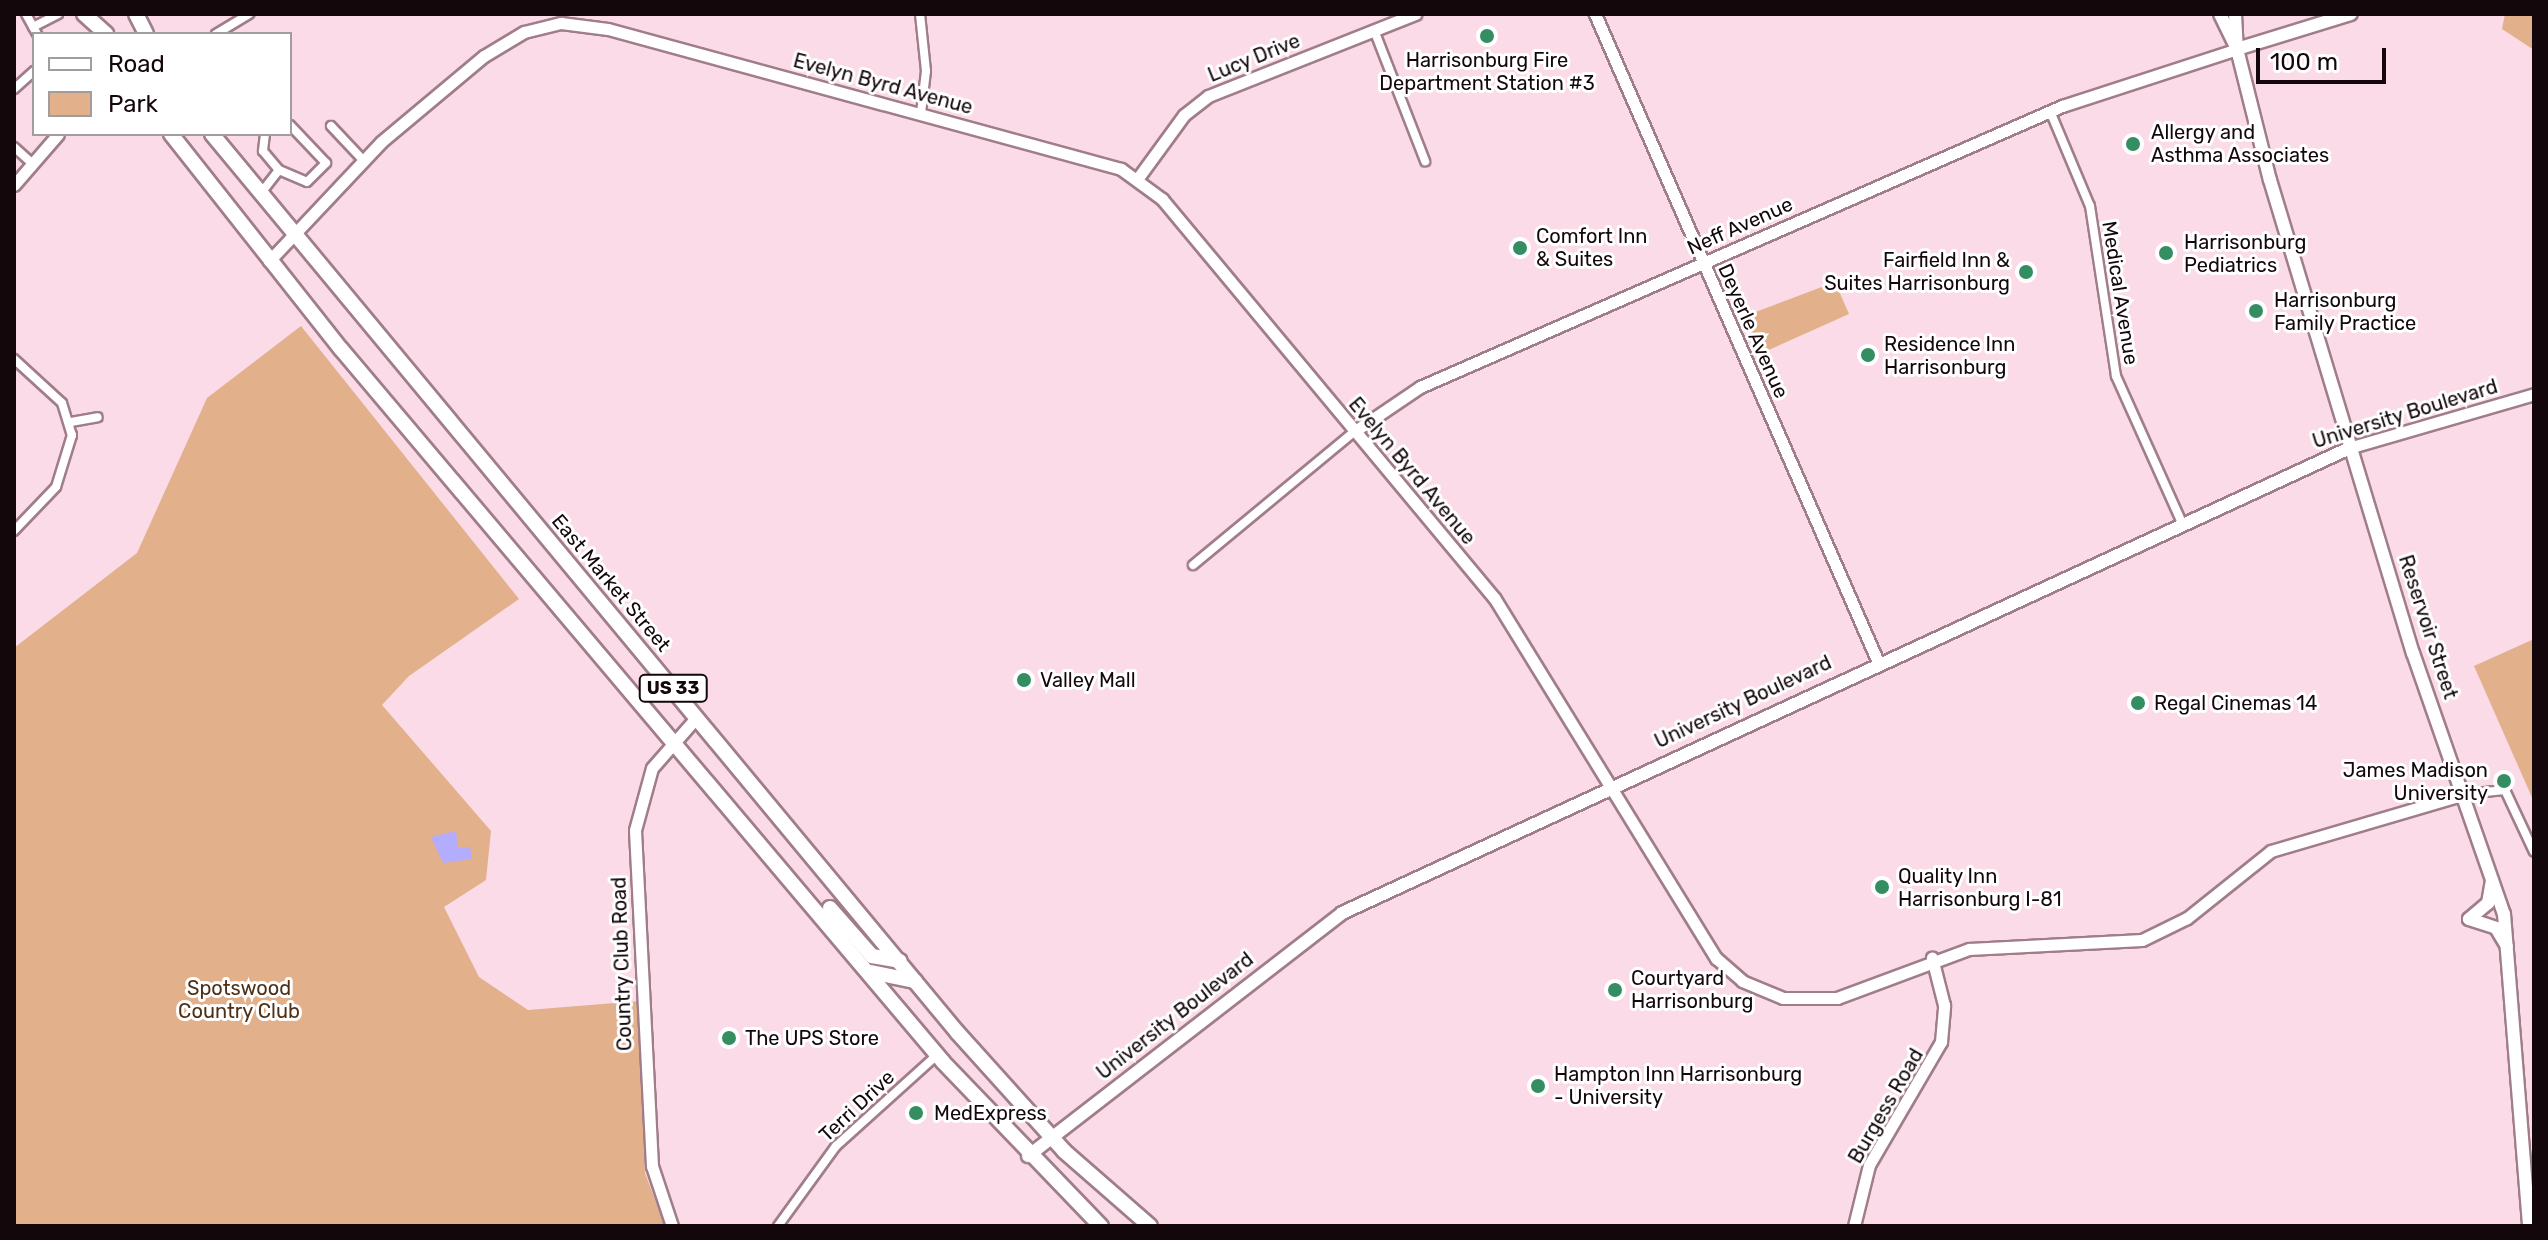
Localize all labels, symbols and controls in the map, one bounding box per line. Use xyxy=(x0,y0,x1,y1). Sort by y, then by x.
marker: Harrisonburg Fire Department Station #3 xyxy=(1478,27,1496,45)
street label: Lucy Drive xyxy=(1204,29,1304,87)
legend xyxy=(32,32,292,136)
scale bar xyxy=(2260,32,2390,82)
street label: Evelyn Byrd Avenue xyxy=(790,48,976,120)
place label: Harrisonburg Fire Department Station #3 xyxy=(1379,48,1595,95)
text: 100 m xyxy=(2270,48,2338,76)
text: Road xyxy=(108,50,165,78)
text: Park xyxy=(108,90,158,118)
place label: Allergy and Asthma Associates xyxy=(2151,120,2330,167)
marker: Allergy and Asthma Associates xyxy=(2122,133,2144,155)
street label: Neff Avenue xyxy=(1683,192,1797,260)
street label: Medical Avenue xyxy=(2097,219,2143,367)
place label: Comfort Inn & Suites xyxy=(1536,224,1647,271)
place label: Harrisonburg Pediatrics xyxy=(2184,230,2306,277)
marker: Comfort Inn & Suites xyxy=(1511,239,1529,257)
marker: Harrisonburg Pediatrics xyxy=(2155,242,2177,264)
place label: Fairfield Inn & Suites Harrisonburg xyxy=(1824,248,2010,295)
street label: Deyerle Avenue xyxy=(1713,260,1793,402)
marker: Fairfield Inn & Suites Harrisonburg xyxy=(2017,263,2035,281)
place label: Harrisonburg Family Practice xyxy=(2274,288,2417,335)
marker: Harrisonburg Family Practice xyxy=(2245,300,2267,322)
place label: Residence Inn Harrisonburg xyxy=(1884,332,2015,379)
marker: Residence Inn Harrisonburg xyxy=(1859,346,1877,364)
street label: University Boulevard xyxy=(2309,374,2501,454)
street label: Evelyn Byrd Avenue xyxy=(1343,392,1481,550)
street label: East Market Street xyxy=(546,509,676,657)
street label: Reservoir Street xyxy=(2393,552,2463,702)
street label: University Boulevard xyxy=(1651,650,1835,754)
place label: Valley Mall xyxy=(1040,668,1136,692)
marker: Valley Mall xyxy=(1015,671,1033,689)
road number: US 33 xyxy=(637,674,709,702)
place label: Regal Cinemas 14 xyxy=(2154,691,2317,715)
marker: Regal Cinemas 14 xyxy=(2129,694,2147,712)
place label: James Madison University xyxy=(2343,758,2488,805)
marker: James Madison University xyxy=(2495,772,2513,790)
place label: Quality Inn Harrisonburg I-81 xyxy=(1898,864,2062,911)
street label: Country Club Road xyxy=(607,876,637,1052)
marker: Quality Inn Harrisonburg I-81 xyxy=(1873,878,1891,896)
street label: University Boulevard xyxy=(1092,947,1258,1085)
place label: Courtyard Harrisonburg xyxy=(1631,966,1753,1013)
park label: Spotswood Country Club xyxy=(178,976,300,1023)
marker: Courtyard Harrisonburg xyxy=(1606,981,1624,999)
place label: The UPS Store xyxy=(745,1026,879,1050)
marker: The UPS Store xyxy=(720,1029,738,1047)
street label: Burgess Road xyxy=(1843,1044,1929,1168)
place label: Hampton Inn Harrisonburg - University xyxy=(1554,1062,1802,1109)
street label: Terri Drive xyxy=(814,1065,900,1147)
marker: Hampton Inn Harrisonburg - University xyxy=(1529,1077,1547,1095)
place label: MedExpress xyxy=(934,1101,1047,1125)
marker: MedExpress xyxy=(905,1102,927,1124)

